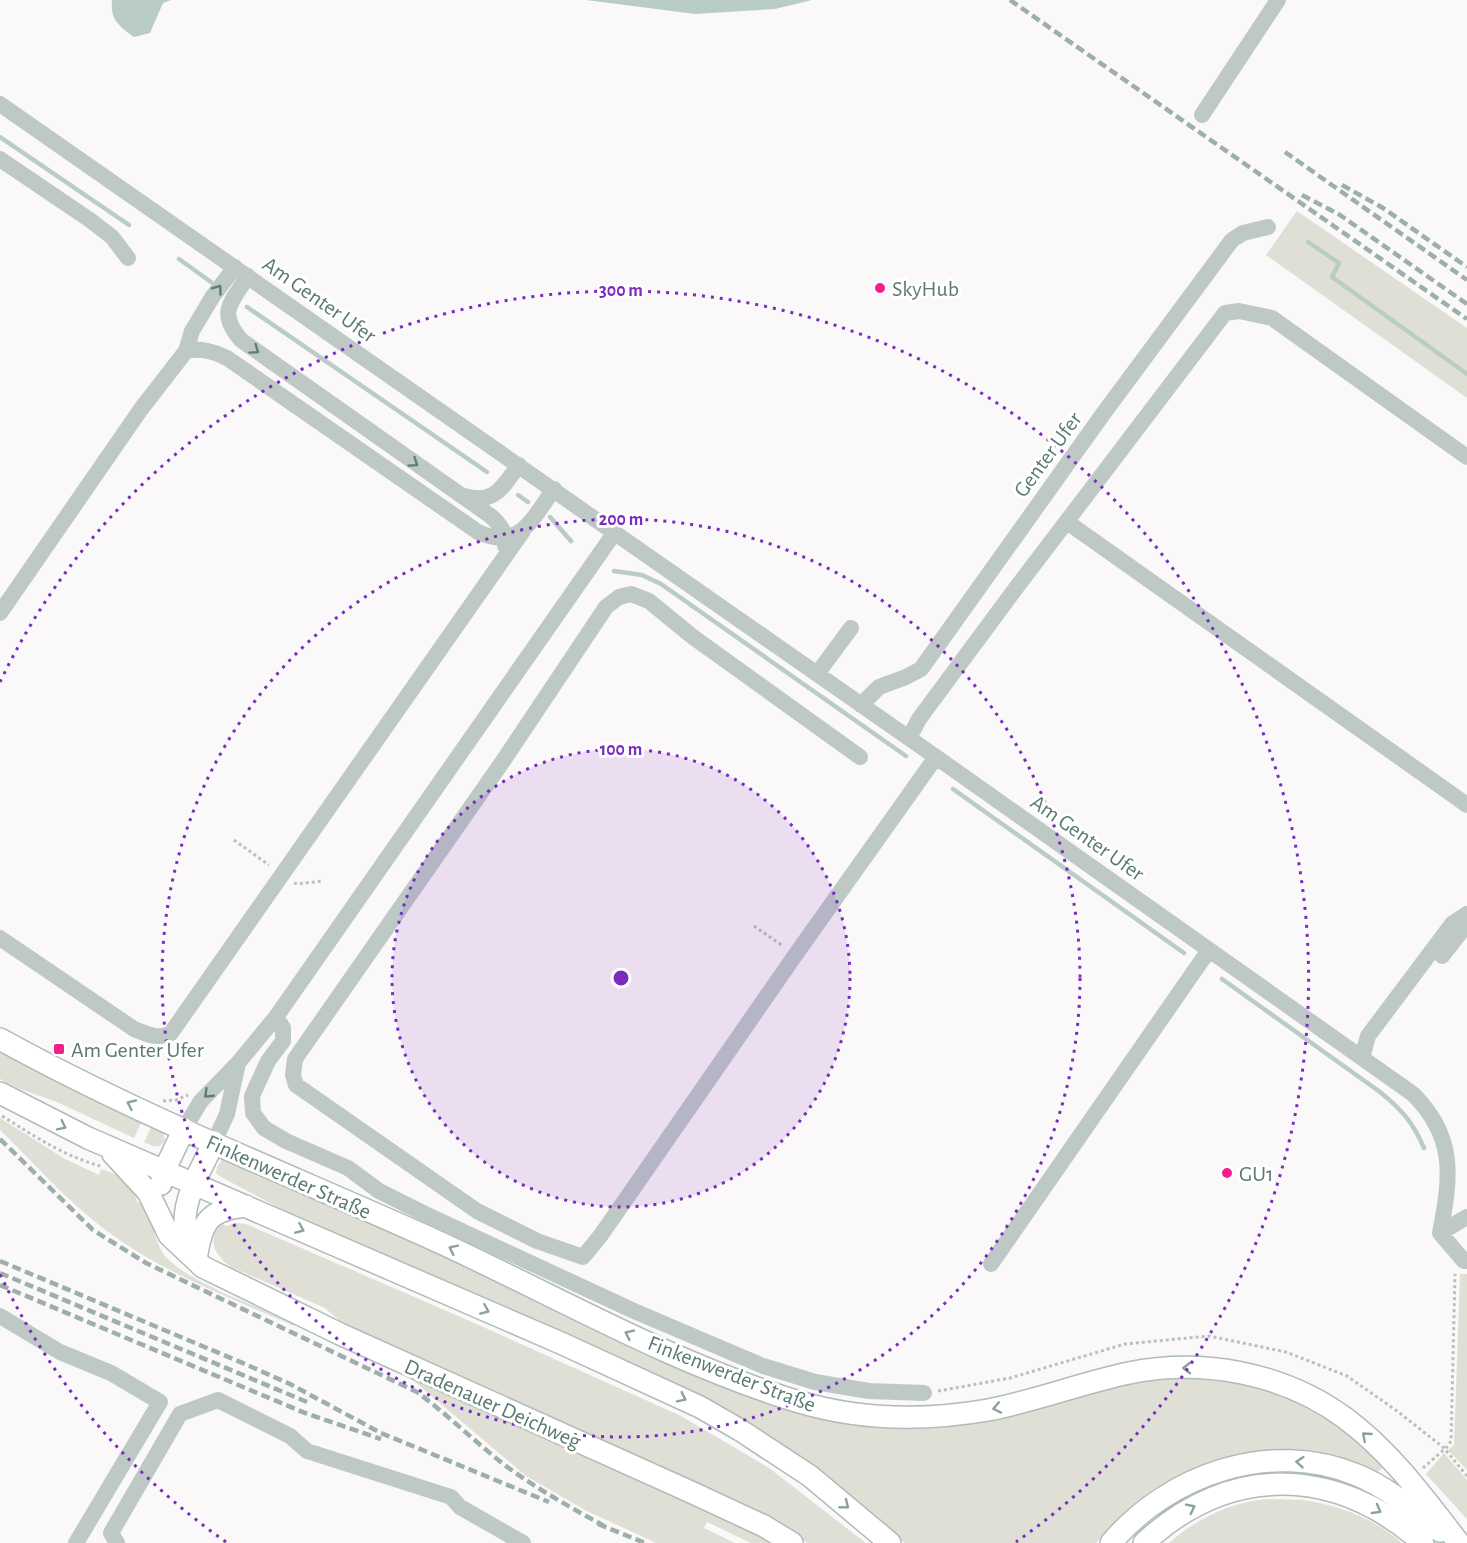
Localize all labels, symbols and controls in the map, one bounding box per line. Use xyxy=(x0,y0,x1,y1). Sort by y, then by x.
street label: Am Genter Ufer xyxy=(259,253,380,347)
place label: SkyHub xyxy=(892,278,959,300)
marker: SkyHub xyxy=(873,281,887,295)
text: 300 m xyxy=(599,282,643,300)
one-way arrow xyxy=(211,285,222,296)
one-way arrow xyxy=(249,343,260,354)
street label: Genter Ufer xyxy=(1010,408,1086,501)
one-way arrow xyxy=(408,456,419,467)
text: 200 m xyxy=(599,511,643,529)
text: 100 m xyxy=(600,741,642,759)
street label: Am Genter Ufer xyxy=(1027,791,1148,885)
centre of rings xyxy=(611,968,631,988)
place label: Am Genter Ufer xyxy=(71,1039,204,1061)
marker: Am Genter Ufer xyxy=(52,1042,66,1056)
one-way arrow xyxy=(205,1087,215,1098)
one-way arrow xyxy=(126,1100,137,1112)
one-way arrow xyxy=(55,1118,66,1130)
street label: Finkenwerder Straße xyxy=(203,1131,374,1223)
place label: GU1 xyxy=(1239,1163,1274,1185)
marker: GU1 xyxy=(1220,1166,1234,1180)
one-way arrow xyxy=(293,1222,304,1234)
one-way arrow xyxy=(448,1245,459,1257)
one-way arrow xyxy=(479,1303,490,1315)
one-way arrow xyxy=(624,1329,635,1341)
street label: Finkenwerder Straße xyxy=(645,1332,819,1416)
street label: Dradenauer Deichweg xyxy=(401,1355,584,1453)
one-way arrow xyxy=(1183,1361,1192,1374)
one-way arrow xyxy=(676,1391,687,1403)
one-way arrow xyxy=(993,1401,1003,1414)
one-way arrow xyxy=(1362,1432,1373,1443)
one-way arrow xyxy=(1295,1456,1304,1469)
one-way arrow xyxy=(838,1497,849,1508)
one-way arrow xyxy=(1371,1502,1382,1514)
one-way arrow xyxy=(1185,1504,1196,1516)

